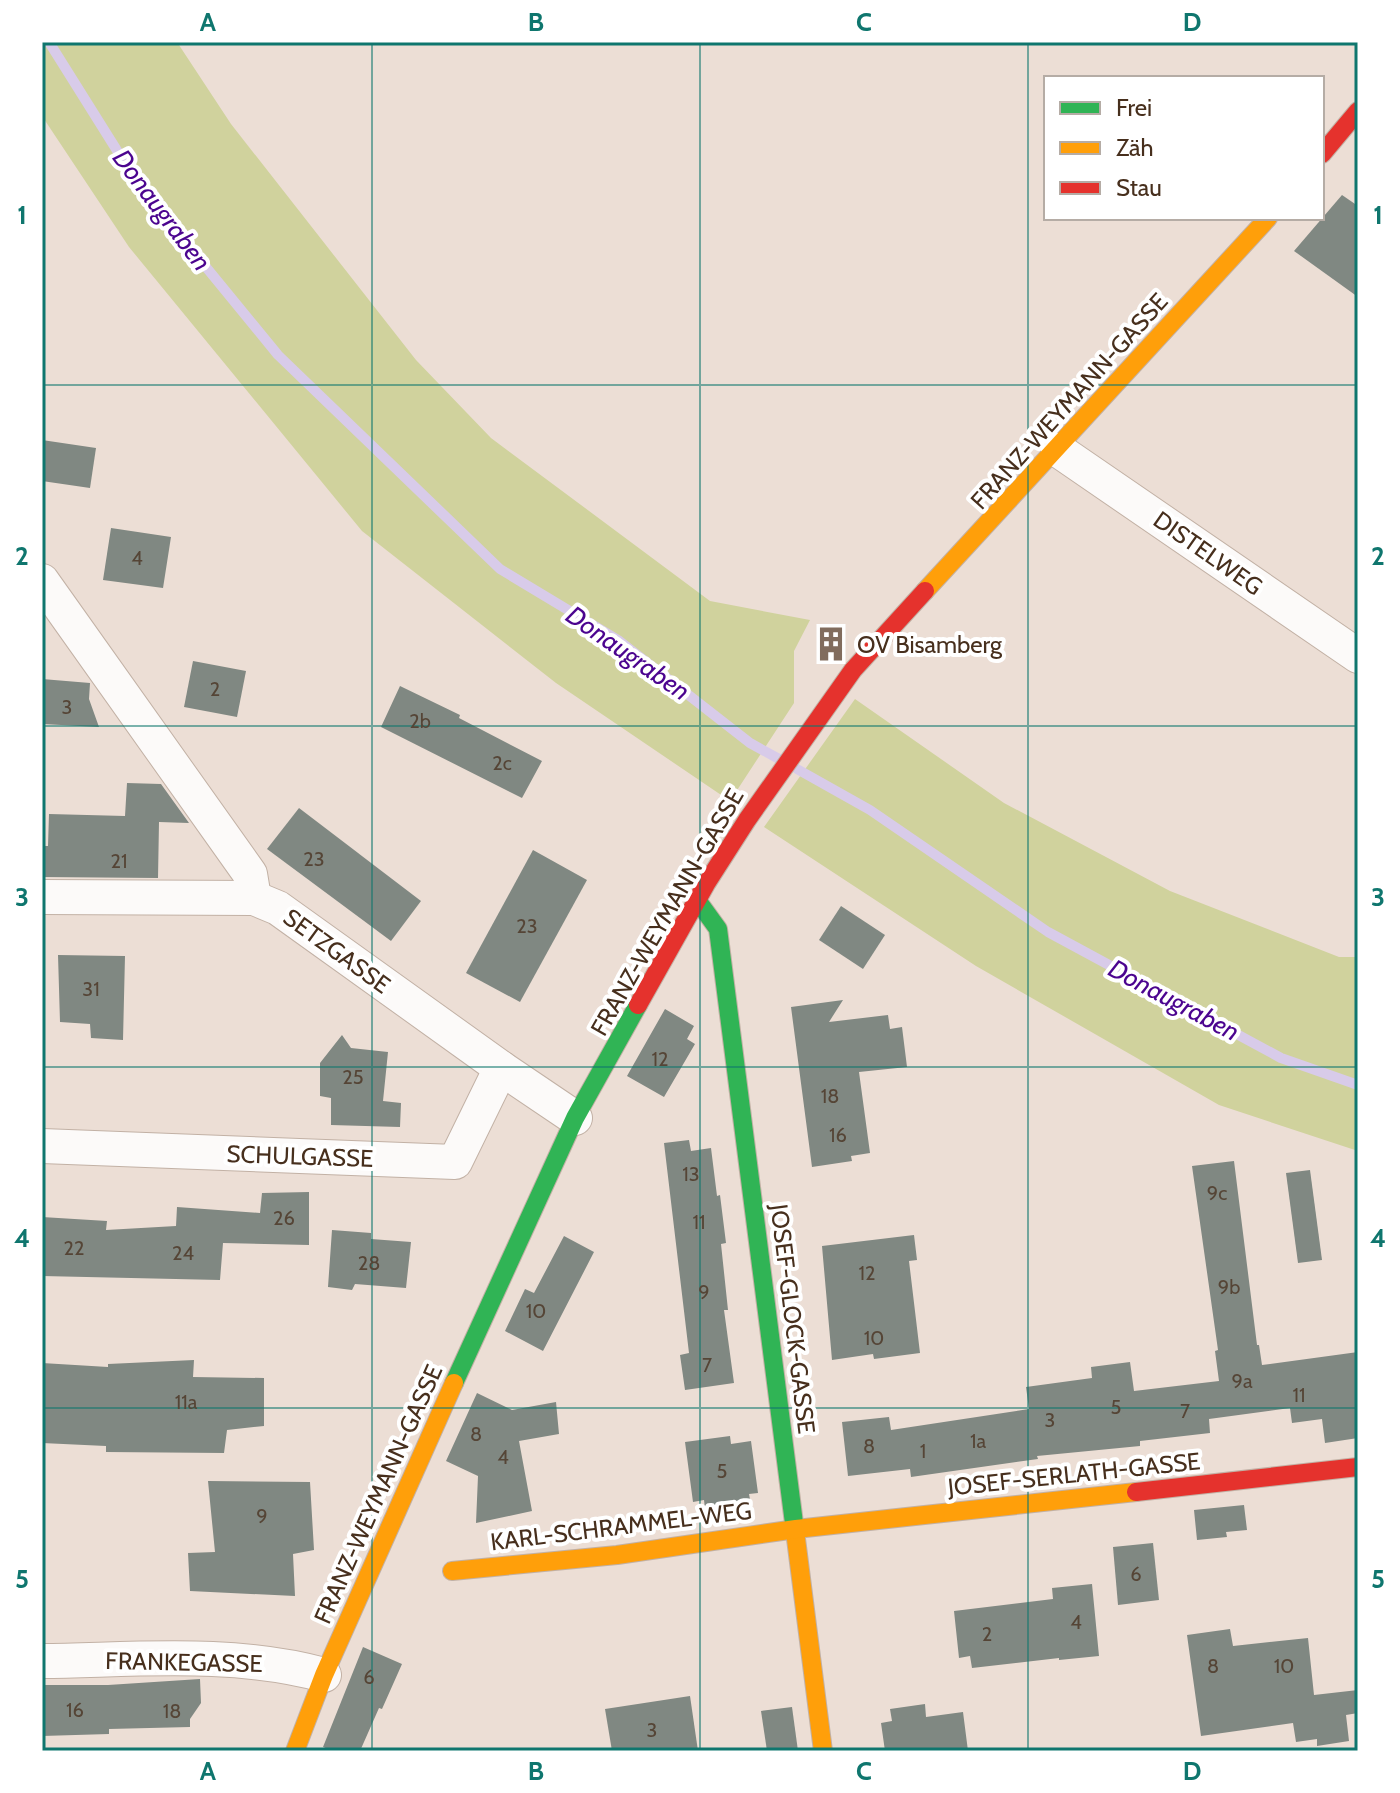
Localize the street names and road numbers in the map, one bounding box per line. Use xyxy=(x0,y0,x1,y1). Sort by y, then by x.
street label: FRANZ-WEYMANN-GASSE xyxy=(964,287,1174,515)
street label: DISTELWEG xyxy=(1148,505,1268,601)
street label: FRANZ-WEYMANN-GASSE xyxy=(584,783,750,1041)
street label: SETZGASSE xyxy=(278,903,396,999)
street label: SCHULGASSE xyxy=(226,1139,374,1173)
street label: JOSEF-GLOCK-GASSE xyxy=(764,1202,821,1436)
street label: FRANZ-WEYMANN-GASSE xyxy=(308,1360,448,1628)
street label: JOSEF-SERLATH-GASSE xyxy=(945,1446,1202,1502)
street label: KARL-SCHRAMMEL-WEG xyxy=(489,1496,753,1556)
street label: FRANKEGASSE xyxy=(105,1646,263,1678)

